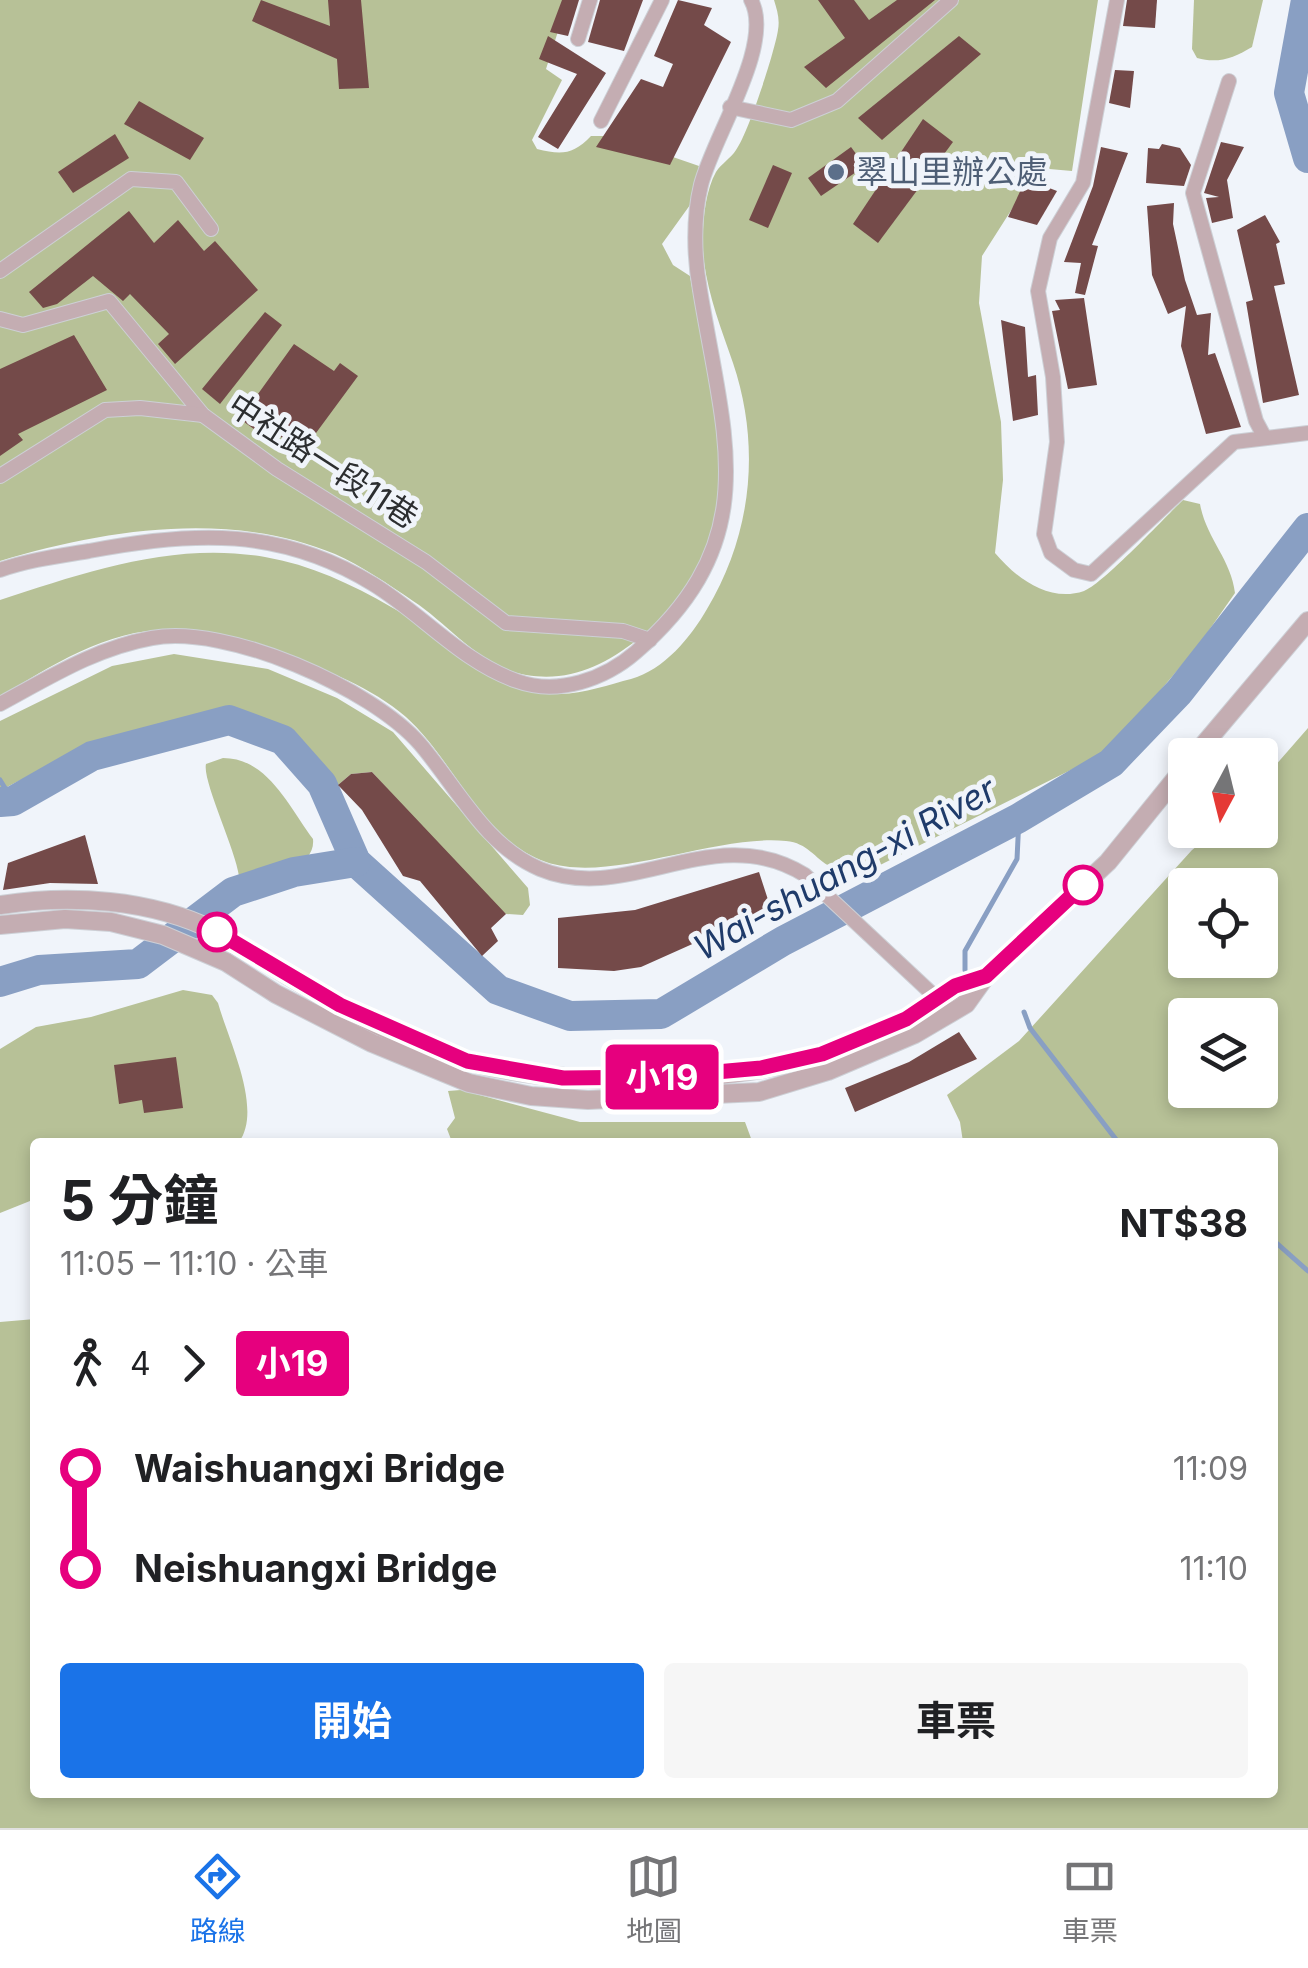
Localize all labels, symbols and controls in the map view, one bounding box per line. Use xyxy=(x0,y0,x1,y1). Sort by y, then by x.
place label: 翠山里辦公處 xyxy=(856,152,1048,191)
marker: 翠山里辦公處 xyxy=(825,161,847,183)
street label: 中社路一段11巷 xyxy=(221,385,425,536)
north arrow xyxy=(1168,738,1278,848)
map controls xyxy=(1168,738,1278,1108)
water label: Wai-shuang-xi River xyxy=(686,767,1003,969)
unlabelled marker xyxy=(1064,866,1102,904)
button: locate xyxy=(1168,868,1278,978)
unlabelled marker xyxy=(198,913,236,951)
button: layers xyxy=(1168,998,1278,1108)
line badge: 小19 xyxy=(604,1044,720,1110)
text: 小19 xyxy=(626,1056,698,1098)
text: 5 分鐘 xyxy=(60,1167,218,1233)
text: NT$38 xyxy=(1120,1200,1248,1246)
text: 11:05 – 11:10 · 公車 xyxy=(60,1244,329,1283)
icon: walk xyxy=(60,1336,115,1391)
icon: forward xyxy=(166,1336,221,1391)
text: 小19 xyxy=(256,1342,329,1384)
text: 4 xyxy=(130,1344,151,1383)
text: Waishuangxi Bridge xyxy=(134,1445,505,1491)
text: 11:09 xyxy=(1173,1449,1248,1488)
text: Neishuangxi Bridge xyxy=(134,1545,497,1591)
text: 11:10 xyxy=(1180,1549,1248,1588)
button: 開始 xyxy=(60,1663,644,1778)
button: 車票 xyxy=(664,1663,1248,1778)
tab: 路線 xyxy=(190,1849,246,1949)
tab: 地圖 xyxy=(626,1849,682,1949)
tab: 車票 xyxy=(1062,1849,1118,1949)

